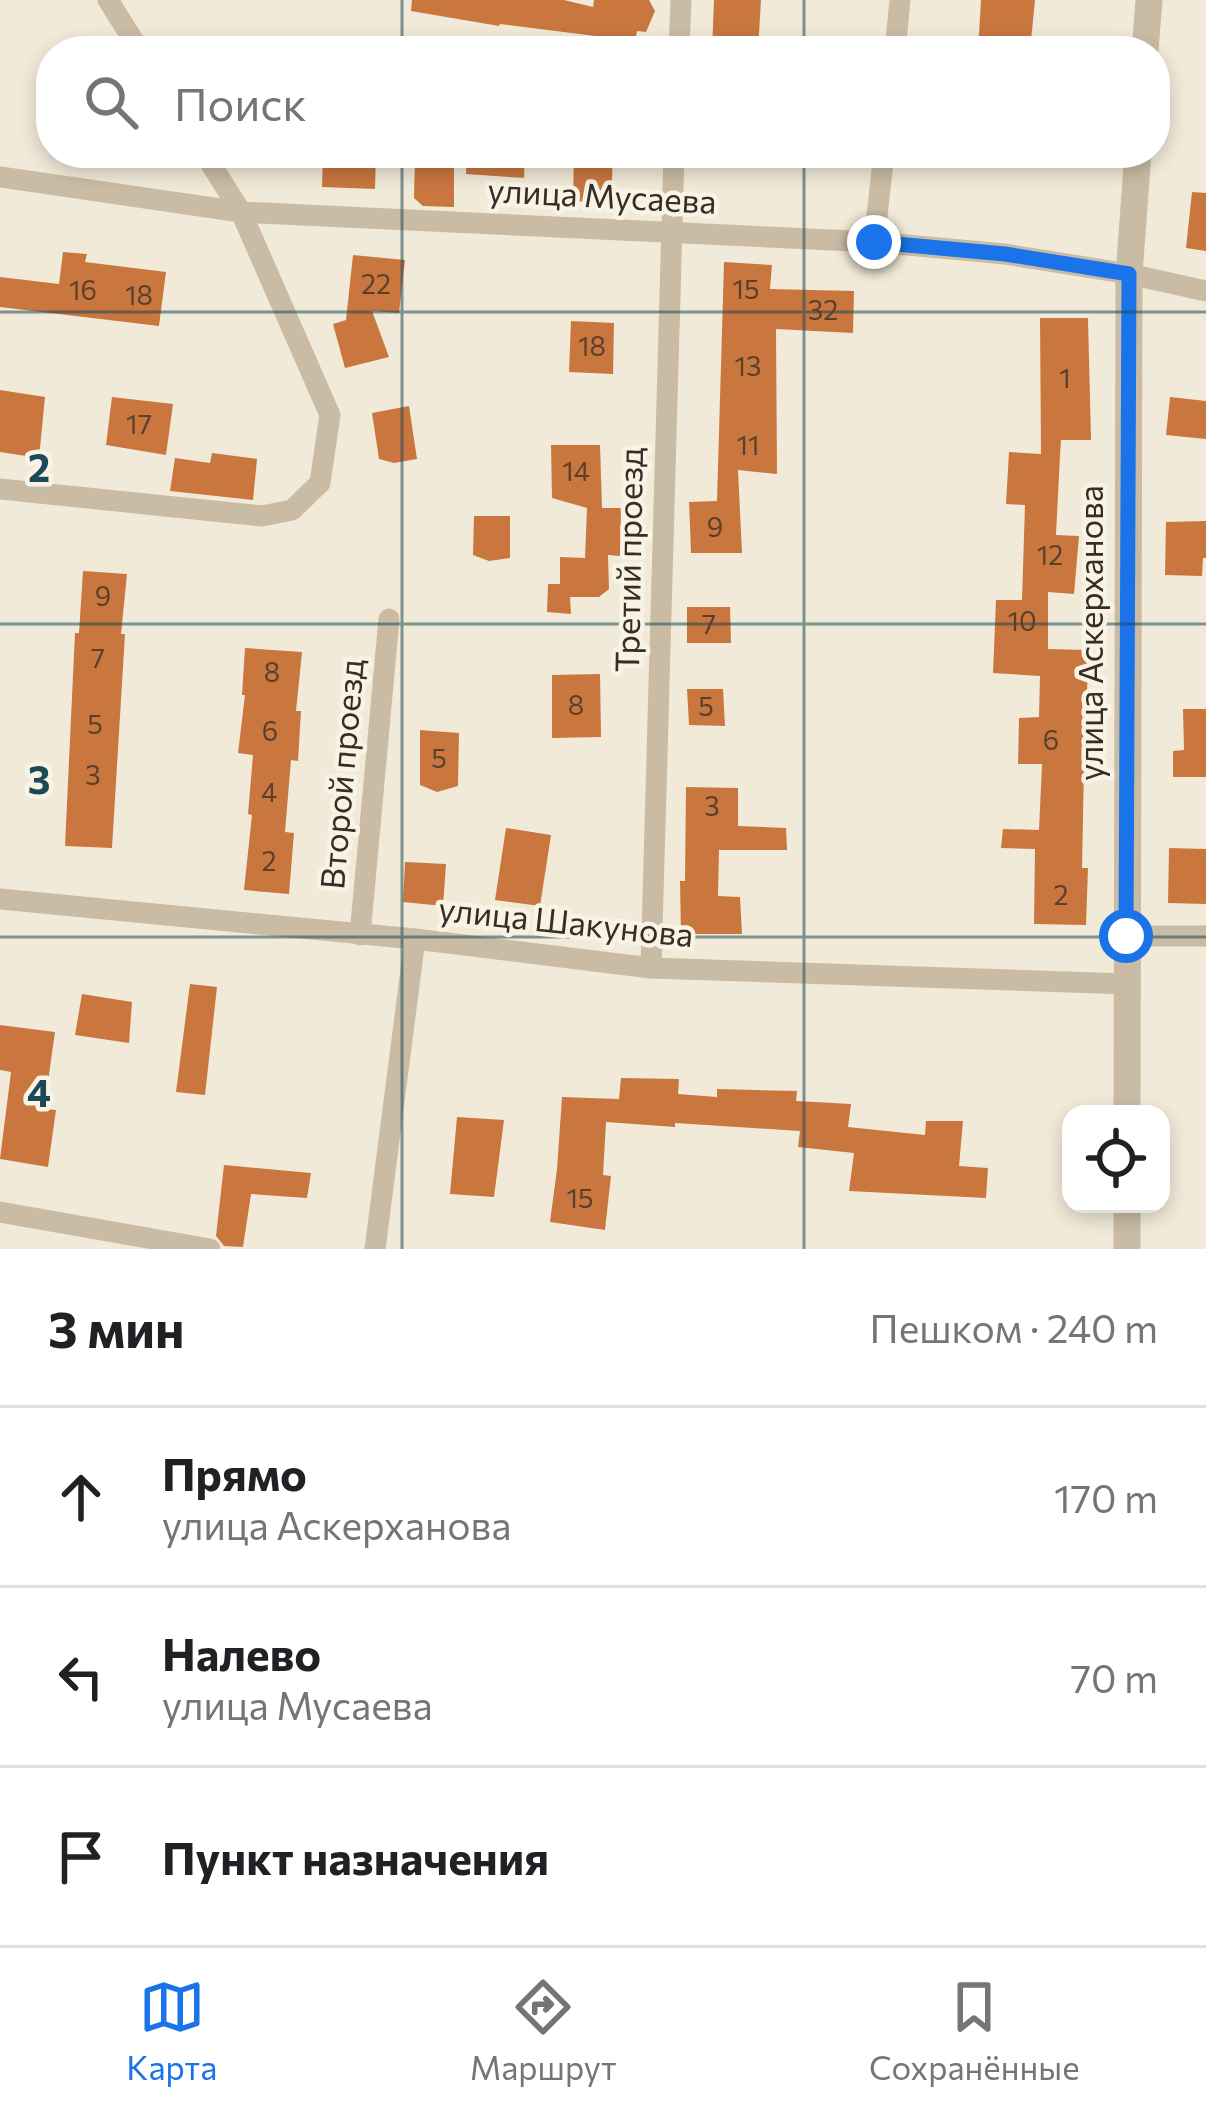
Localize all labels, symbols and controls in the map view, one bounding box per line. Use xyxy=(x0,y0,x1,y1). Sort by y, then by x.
search box xyxy=(36,36,1170,168)
icon: search xyxy=(78,69,144,135)
text: Поиск xyxy=(174,75,307,130)
street label: улица Мусаева xyxy=(487,168,718,221)
route end xyxy=(847,215,901,269)
house number: 22 xyxy=(361,267,391,300)
house number: 15 xyxy=(732,272,760,305)
house number: 16 xyxy=(69,273,97,306)
house number: 18 xyxy=(125,278,153,311)
house number: 32 xyxy=(808,293,838,326)
house number: 18 xyxy=(578,329,606,362)
house number: 13 xyxy=(735,349,761,382)
house number: 1 xyxy=(1059,361,1071,394)
house number: 17 xyxy=(126,407,152,440)
house number: 11 xyxy=(736,428,760,461)
text: 2 xyxy=(28,442,50,490)
street label: Третий проезд xyxy=(605,447,650,673)
house number: 14 xyxy=(562,454,590,487)
street label: улица Аскерханова xyxy=(1069,485,1110,781)
house number: 9 xyxy=(707,510,723,543)
house number: 12 xyxy=(1037,538,1063,571)
house number: 9 xyxy=(95,579,111,612)
house number: 10 xyxy=(1007,604,1037,637)
house number: 7 xyxy=(702,607,716,640)
house number: 7 xyxy=(91,641,105,674)
house number: 8 xyxy=(264,655,280,688)
street label: Второй проезд xyxy=(310,657,371,891)
house number: 8 xyxy=(568,688,584,721)
house number: 5 xyxy=(698,689,714,722)
house number: 5 xyxy=(87,707,103,740)
house number: 6 xyxy=(262,714,278,747)
house number: 6 xyxy=(1043,723,1059,756)
house number: 5 xyxy=(431,741,447,774)
text: 3 xyxy=(28,754,50,802)
house number: 3 xyxy=(85,758,101,791)
house number: 4 xyxy=(261,775,277,808)
house number: 3 xyxy=(704,789,720,822)
house number: 2 xyxy=(262,844,276,877)
house number: 2 xyxy=(1054,878,1068,911)
street label: улица Шакунова xyxy=(437,887,696,954)
route start xyxy=(1099,909,1153,963)
text: 4 xyxy=(27,1067,51,1115)
map controls xyxy=(1062,1105,1170,1213)
button: locate xyxy=(1062,1105,1170,1213)
house number: 15 xyxy=(566,1181,594,1214)
text: 3 мин xyxy=(48,1296,184,1359)
text: Пешком · 240 m xyxy=(870,1303,1158,1351)
text: Прямо xyxy=(162,1445,307,1500)
icon: ahead xyxy=(48,1464,114,1530)
text: 170 m xyxy=(1054,1473,1158,1521)
text: улица Аскерханова xyxy=(162,1500,511,1548)
text: Налево xyxy=(162,1625,321,1680)
icon: left xyxy=(48,1644,114,1710)
text: 70 m xyxy=(1071,1653,1158,1701)
text: улица Мусаева xyxy=(162,1680,433,1728)
icon: arrive xyxy=(48,1824,114,1890)
text: Пункт назначения xyxy=(162,1829,549,1884)
tab: Карта xyxy=(126,1974,217,2087)
tab: Маршрут xyxy=(470,1974,616,2087)
tab: Сохранённые xyxy=(869,1974,1080,2087)

